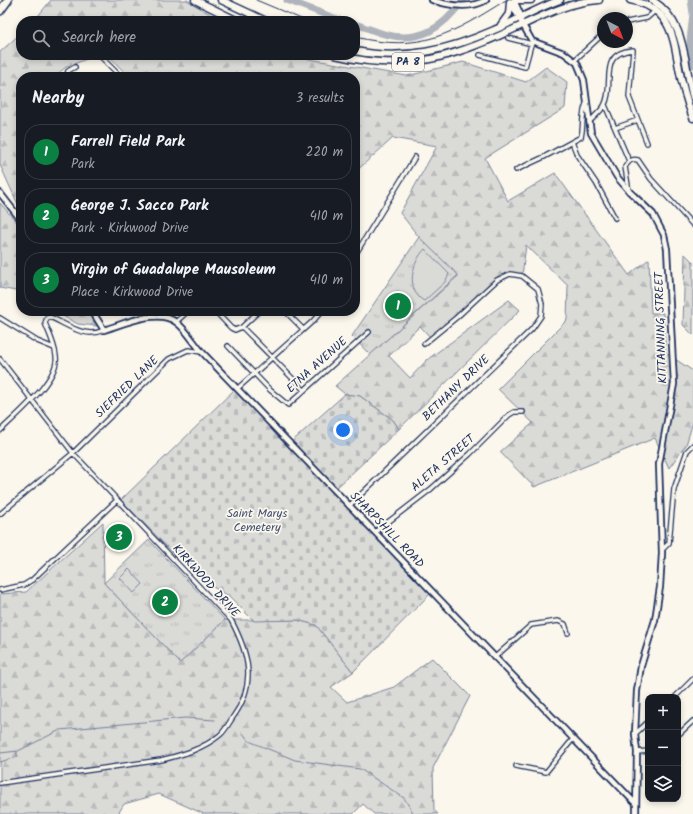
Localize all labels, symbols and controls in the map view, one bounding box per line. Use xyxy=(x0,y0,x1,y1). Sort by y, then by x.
north arrow xyxy=(597,12,633,48)
search box xyxy=(16,16,360,60)
text: Search here xyxy=(62,26,136,50)
icon: search xyxy=(30,27,52,49)
road number: PA 8 xyxy=(392,53,424,71)
text: Nearby xyxy=(32,85,84,112)
text: 3 results xyxy=(296,88,344,109)
text: Farrell Field Park xyxy=(71,130,185,154)
text: 1 xyxy=(44,142,48,163)
text: 220 m xyxy=(306,142,343,163)
text: Park xyxy=(71,154,95,175)
text: George J. Sacco Park xyxy=(71,194,208,218)
text: 2 xyxy=(42,206,50,227)
text: 410 m xyxy=(310,206,343,227)
text: Park · Kirkwood Drive xyxy=(71,218,189,239)
text: Virgin of Guadalupe Mausoleum xyxy=(71,258,276,282)
text: 3 xyxy=(42,270,50,291)
text: 410 m xyxy=(310,270,343,291)
street label: KITTANNING STREET xyxy=(650,270,672,384)
text: Place · Kirkwood Drive xyxy=(71,282,193,303)
pin: 1 xyxy=(385,291,411,321)
street label: ETNA AVENUE xyxy=(282,332,353,398)
street label: BETHANY DRIVE xyxy=(418,350,495,425)
street label: SIEFRIED LANE xyxy=(91,351,164,423)
your location xyxy=(333,420,353,440)
street label: ALETA STREET xyxy=(407,429,480,496)
street label: SHARPSHILL ROAD xyxy=(345,487,429,573)
park label: Saint Marys Cemetery xyxy=(227,504,287,537)
pin: 3 xyxy=(106,522,132,552)
street label: KIRKWOOD DRIVE xyxy=(168,540,245,623)
pin: 2 xyxy=(152,587,178,617)
map controls xyxy=(645,694,681,802)
button: + xyxy=(645,694,681,730)
button: − xyxy=(645,730,681,766)
button: layers xyxy=(645,766,681,802)

